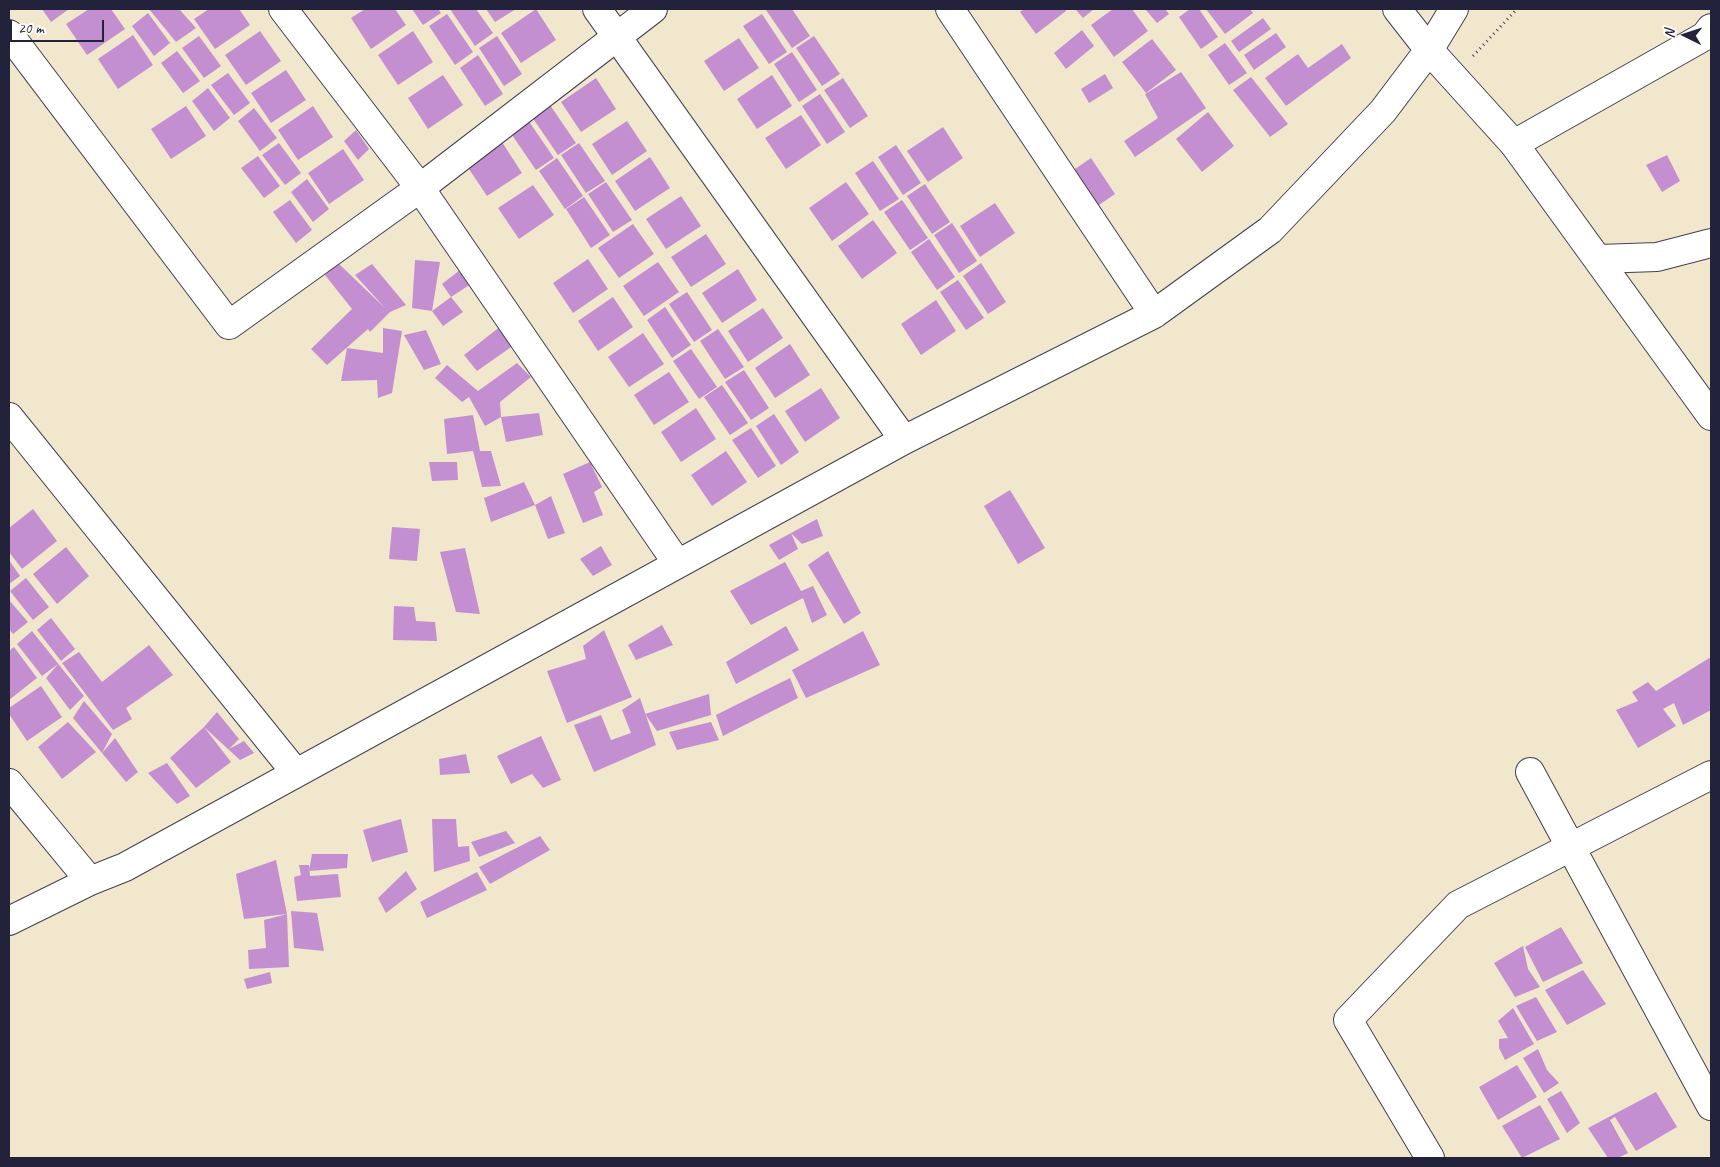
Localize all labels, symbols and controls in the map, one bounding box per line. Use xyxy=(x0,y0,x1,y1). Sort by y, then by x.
scale bar xyxy=(12,10,106,42)
north arrow xyxy=(1660,10,1710,60)
text: 20 m xyxy=(18,19,44,38)
text: N xyxy=(1661,29,1678,39)

